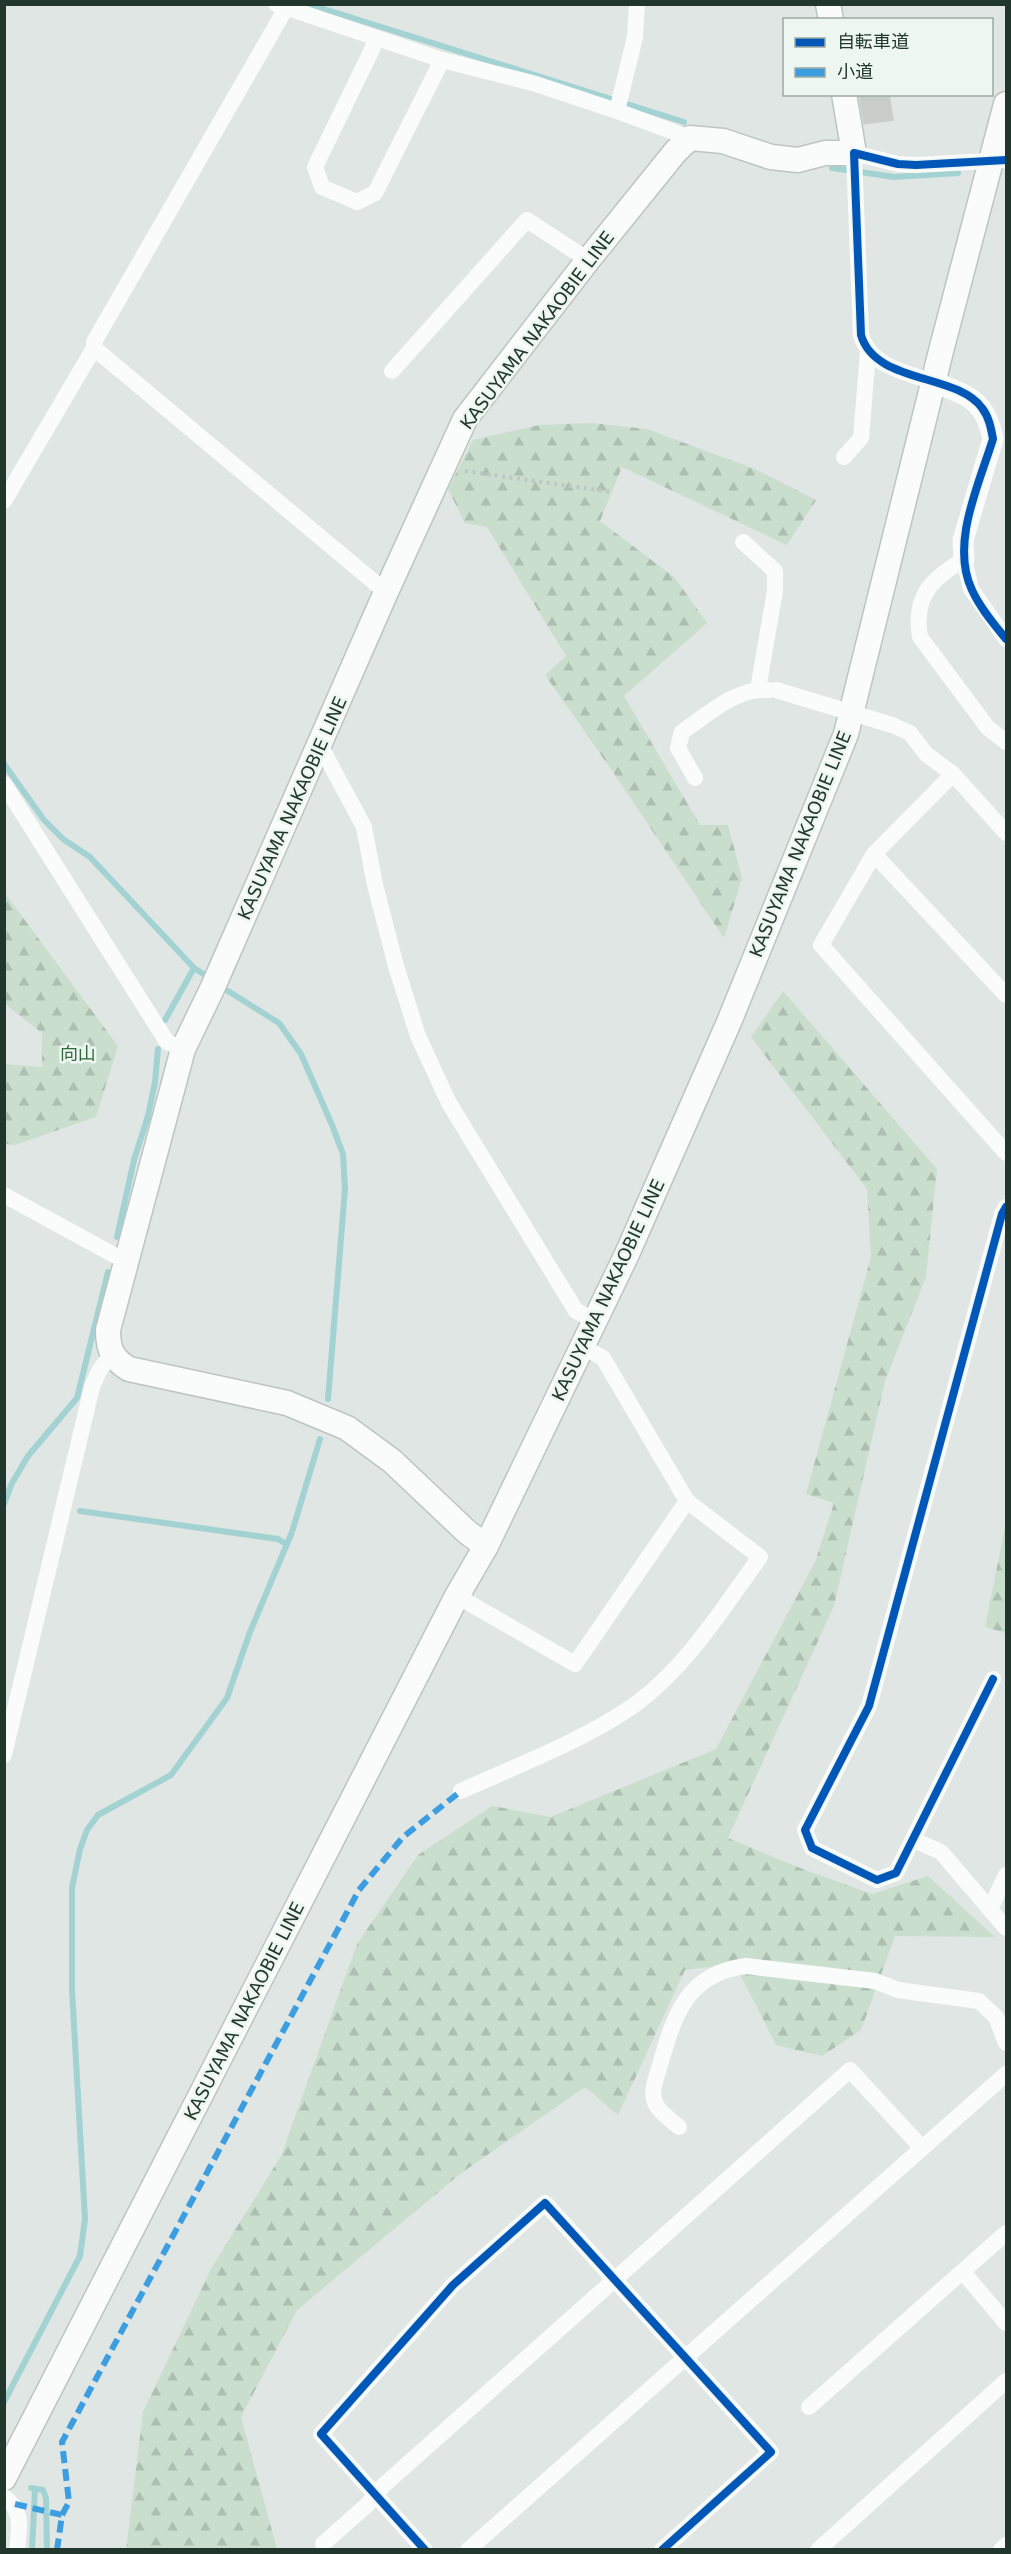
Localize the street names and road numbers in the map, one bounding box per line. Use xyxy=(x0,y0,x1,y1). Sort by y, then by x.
street label: KASUYAMA NAKAOBIE LINE xyxy=(456,227,618,433)
street label: KASUYAMA NAKAOBIE LINE xyxy=(233,693,351,923)
street label: KASUYAMA NAKAOBIE LINE xyxy=(745,728,855,960)
street label: KASUYAMA NAKAOBIE LINE xyxy=(547,1176,669,1404)
street label: KASUYAMA NAKAOBIE LINE xyxy=(180,1898,308,2124)

